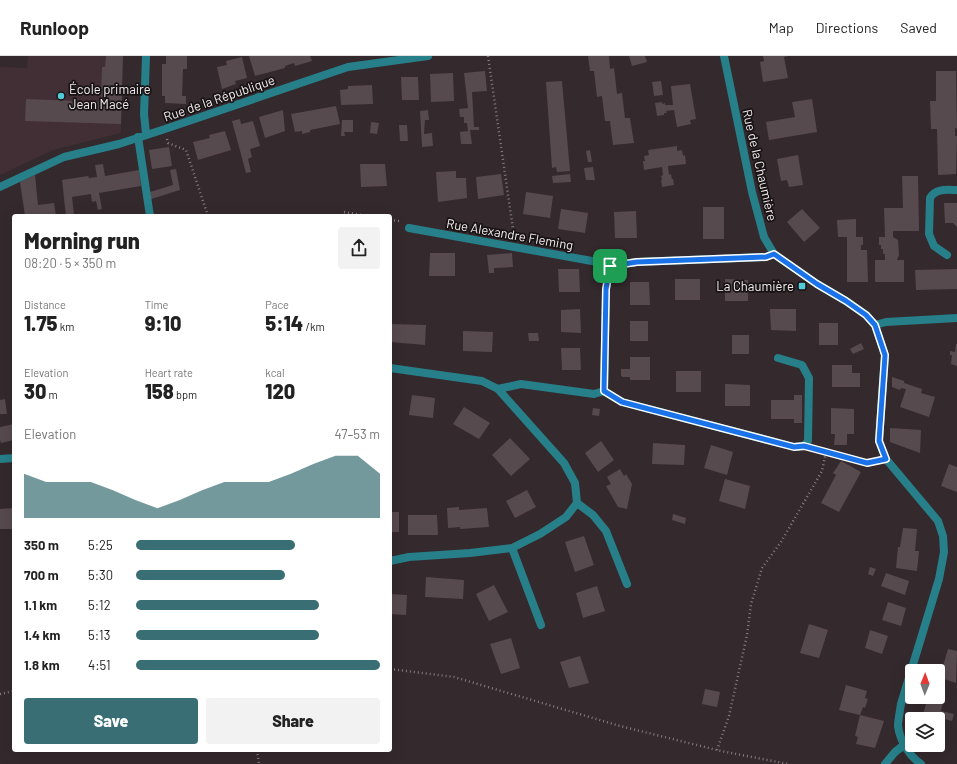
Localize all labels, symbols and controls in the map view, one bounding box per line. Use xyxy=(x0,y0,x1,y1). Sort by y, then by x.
text: Runloop xyxy=(20,16,89,39)
text: Map xyxy=(769,19,794,36)
text: Directions xyxy=(816,19,878,36)
text: Saved xyxy=(900,19,937,36)
street label: Rue de la République xyxy=(161,71,277,125)
place label: École primaire Jean Macé xyxy=(69,81,151,112)
marker: École primaire Jean Macé xyxy=(56,91,66,101)
street label: Rue de la Chaumière xyxy=(739,107,781,223)
street label: Rue Alexandre Fleming xyxy=(445,215,575,253)
text: Morning run xyxy=(24,227,140,253)
button: share xyxy=(338,227,380,269)
pin xyxy=(593,249,627,283)
text: 08:20 · 5 × 350 m xyxy=(24,255,116,271)
icon: arrive xyxy=(599,255,621,277)
place label: La Chaumière xyxy=(716,278,794,294)
marker: La Chaumière xyxy=(797,281,807,291)
text: Distance xyxy=(24,298,66,311)
text: Time xyxy=(145,298,168,311)
text: Pace xyxy=(265,298,289,311)
text: 1.75 xyxy=(24,311,57,335)
text: 9:10 xyxy=(145,311,181,335)
text: 5:14 xyxy=(265,311,303,335)
text: km xyxy=(57,320,74,333)
text: /km xyxy=(303,320,325,333)
text: Elevation xyxy=(24,366,68,379)
text: Heart rate xyxy=(145,366,193,379)
text: kcal xyxy=(265,366,285,379)
text: 30 xyxy=(24,379,46,403)
text: 158 xyxy=(145,379,174,403)
text: 120 xyxy=(265,379,295,403)
text: m xyxy=(46,388,58,401)
text: bpm xyxy=(174,388,197,401)
text: Elevation xyxy=(24,426,76,442)
text: 47–53 m xyxy=(334,426,380,442)
text: 350 m xyxy=(24,537,59,553)
text: 5:25 xyxy=(88,537,113,553)
text: 700 m xyxy=(24,567,59,583)
text: 5:30 xyxy=(88,567,113,583)
text: 1.1 km xyxy=(24,597,57,613)
text: 5:12 xyxy=(88,597,111,613)
text: 1.4 km xyxy=(24,627,60,643)
text: 5:13 xyxy=(88,627,110,643)
text: 1.8 km xyxy=(24,657,60,673)
text: 4:51 xyxy=(88,657,110,673)
north arrow xyxy=(905,664,945,704)
map controls xyxy=(905,664,945,752)
button: Save xyxy=(24,698,198,744)
button: Share xyxy=(206,698,380,744)
button: layers xyxy=(905,712,945,752)

